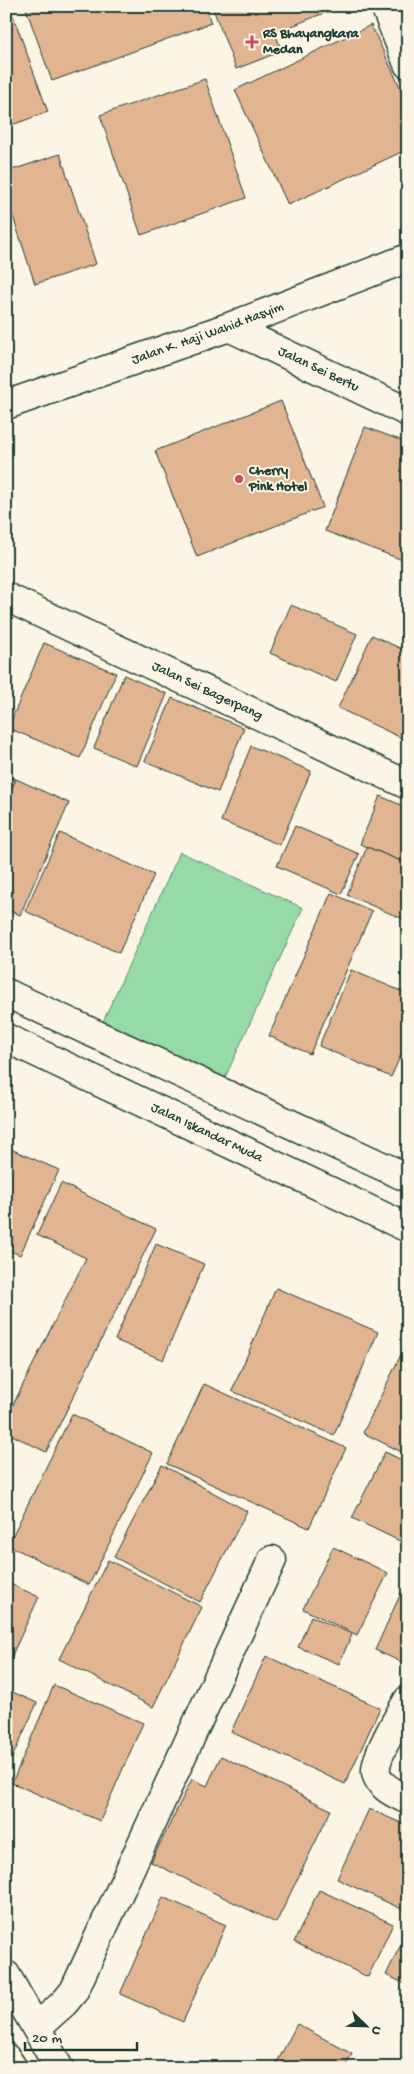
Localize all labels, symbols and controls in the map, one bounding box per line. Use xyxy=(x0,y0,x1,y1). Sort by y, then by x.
place label: RS Bhayangkara Medan xyxy=(262,26,360,59)
marker: RS Bhayangkara Medan xyxy=(245,35,259,49)
street label: Jalan K. Haji Wahid Hasyim xyxy=(130,298,286,369)
street label: Jalan Sei Bertu xyxy=(275,343,362,396)
place label: Cherry Pink Hotel xyxy=(248,463,307,496)
marker: Cherry Pink Hotel xyxy=(233,473,245,485)
street label: Jalan Sei Bagerpang xyxy=(149,658,265,724)
street label: Jalan Iskandar Muda xyxy=(148,1099,267,1167)
north arrow xyxy=(342,2002,392,2052)
scale bar xyxy=(25,2019,138,2051)
text: U xyxy=(366,2023,385,2037)
text: 20 m xyxy=(32,2030,62,2048)

